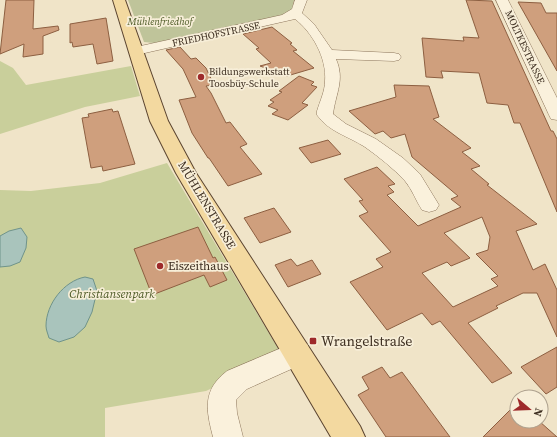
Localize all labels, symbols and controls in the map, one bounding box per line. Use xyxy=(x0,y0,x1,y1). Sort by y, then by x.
street label: MOLTKESTRASSE xyxy=(502,8,548,86)
park label: Mühlenfriedhof xyxy=(127,15,194,28)
street label: FRIEDHOFSTRASSE xyxy=(171,18,261,50)
place label: Bildungswerkstatt Toosbüy-Schule xyxy=(209,65,290,90)
marker: Bildungswerkstatt Toosbüy-Schule xyxy=(196,72,206,82)
street label: MÜHLENSTRASSE xyxy=(174,158,240,252)
place label: Eiszeithaus xyxy=(168,258,229,274)
marker: Eiszeithaus xyxy=(155,261,165,271)
park label: Christiansenpark xyxy=(69,286,155,302)
place label: Wrangelstraße xyxy=(321,331,412,351)
marker: Wrangelstraße xyxy=(308,336,318,346)
north arrow xyxy=(509,389,549,429)
text: N xyxy=(530,406,546,418)

